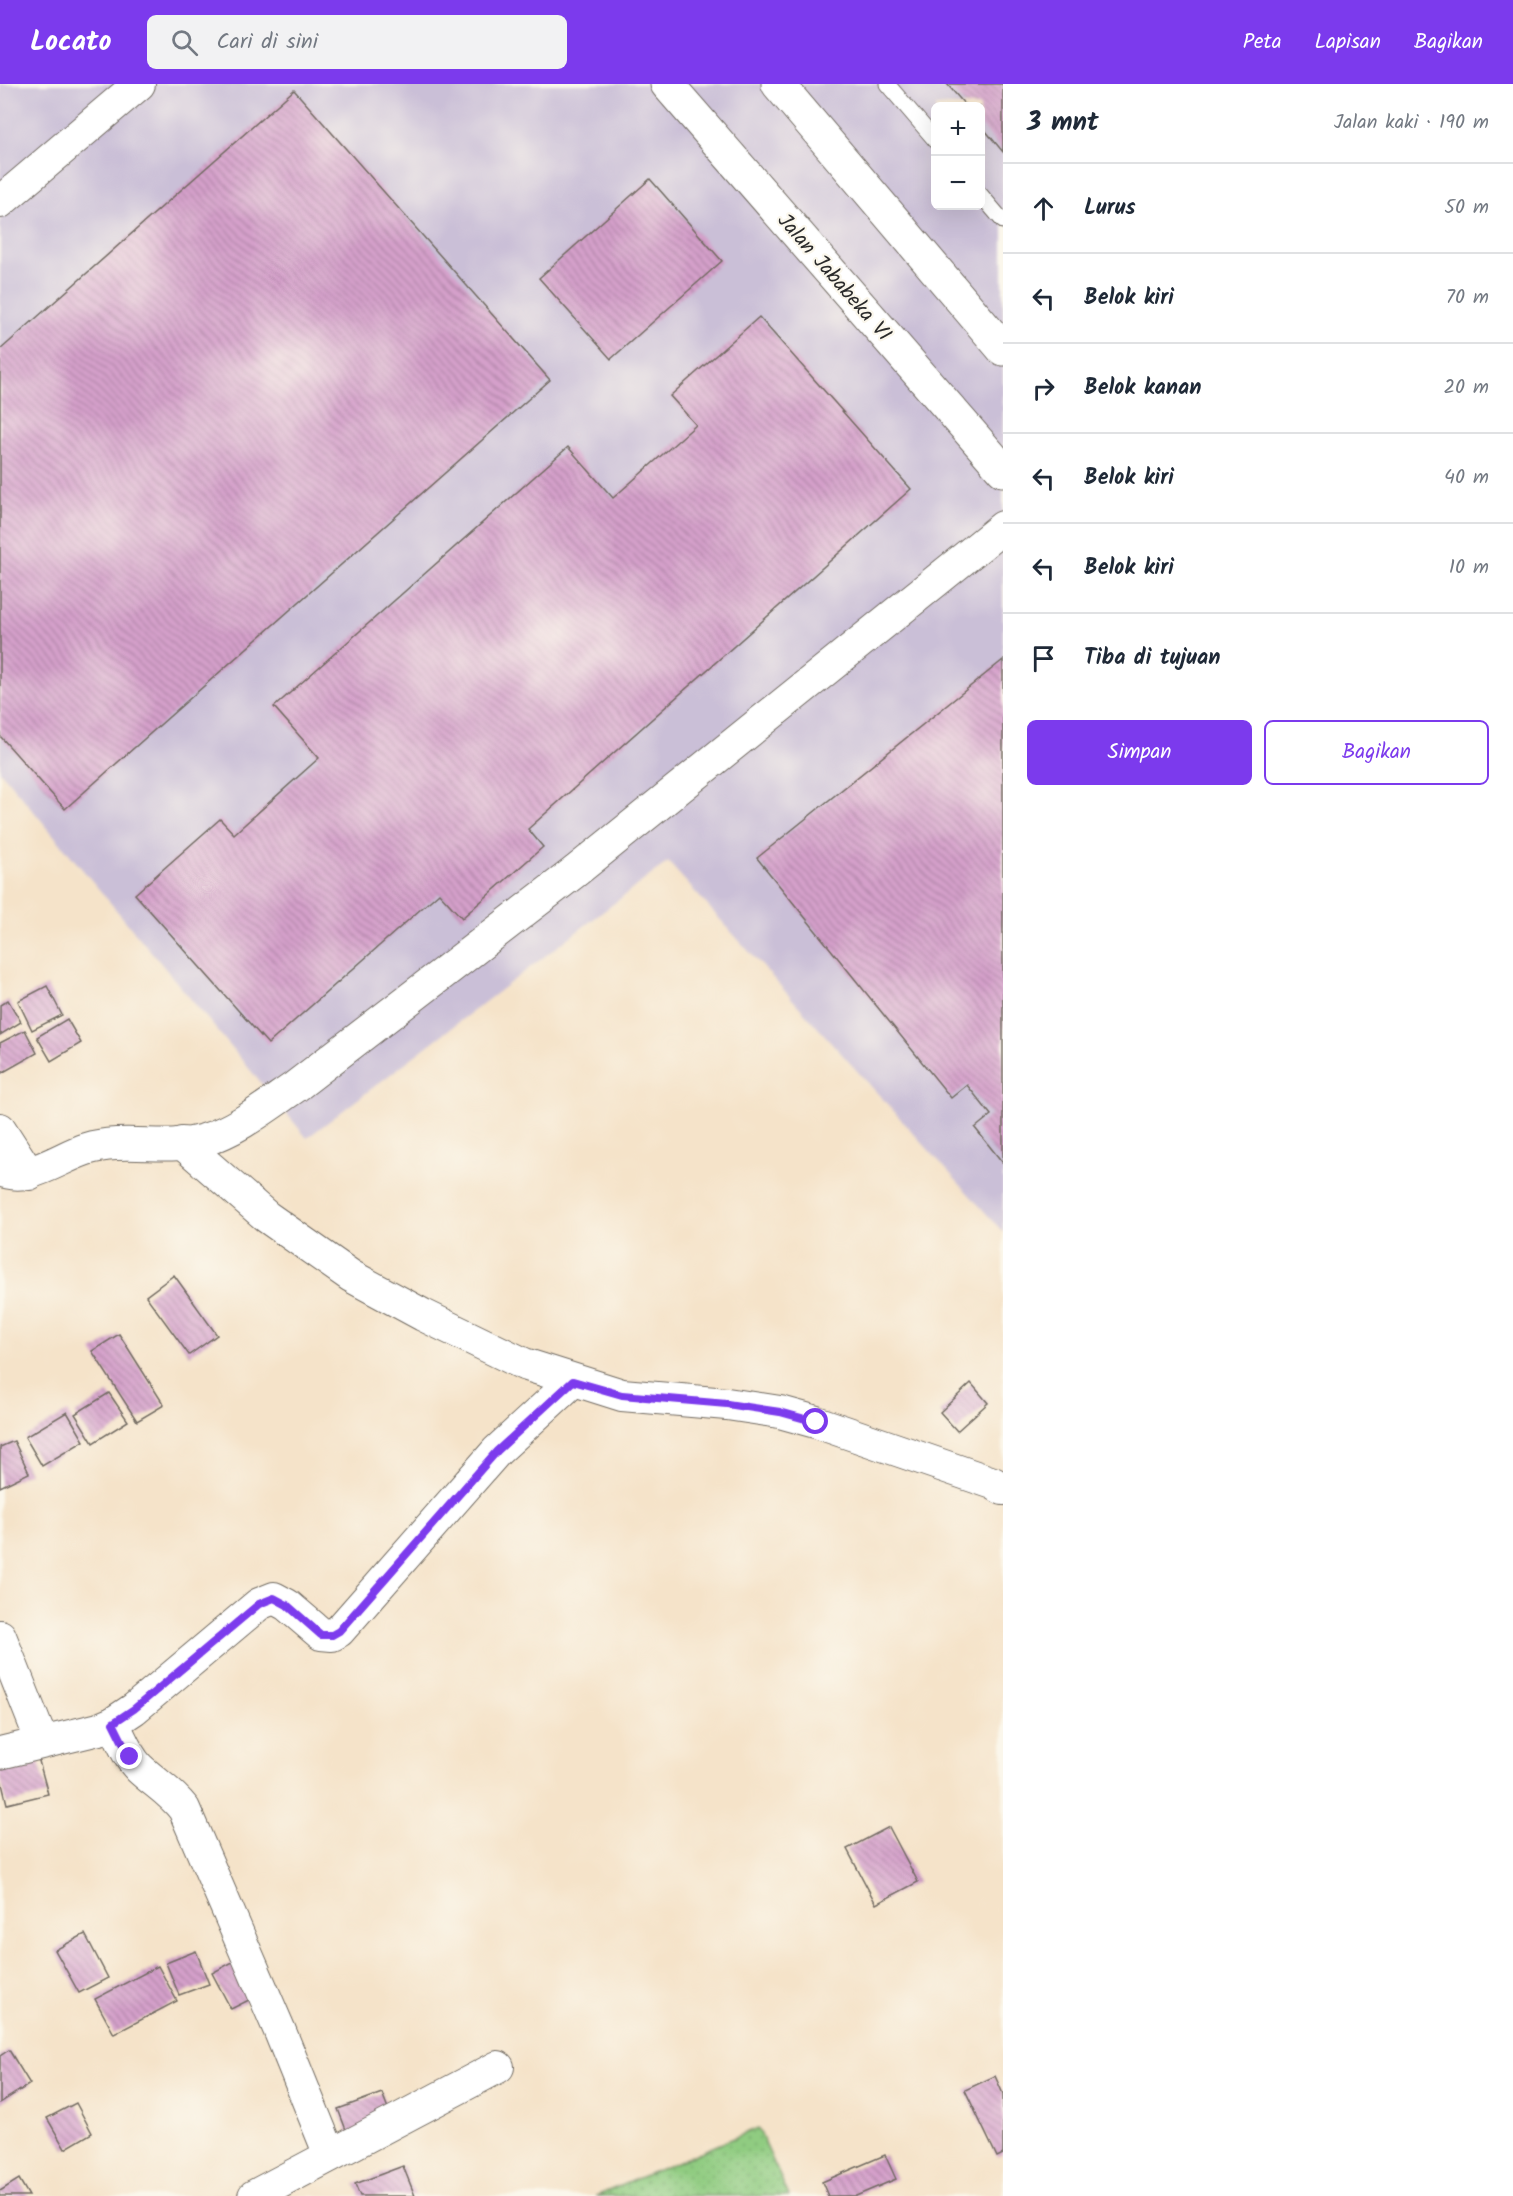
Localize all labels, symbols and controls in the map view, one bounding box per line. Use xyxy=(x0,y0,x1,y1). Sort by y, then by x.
search box xyxy=(147,15,567,69)
text: Locato xyxy=(30,20,111,65)
text: Cari di sini xyxy=(216,25,318,60)
icon: search xyxy=(168,26,201,59)
text: Peta xyxy=(1243,26,1282,59)
text: Lapisan xyxy=(1315,26,1381,59)
text: Bagikan xyxy=(1414,26,1483,59)
map controls xyxy=(931,102,985,210)
button: + xyxy=(931,102,985,156)
text: 3 mnt xyxy=(1027,102,1099,144)
text: Jalan kaki · 190 m xyxy=(1334,107,1489,139)
button: − xyxy=(931,156,985,210)
text: Lurus xyxy=(1084,191,1136,226)
icon: ahead xyxy=(1027,192,1060,225)
text: 50 m xyxy=(1444,192,1489,224)
street label: Jalan Jababeka VI xyxy=(769,206,899,350)
text: Belok kiri xyxy=(1084,281,1174,316)
icon: left xyxy=(1027,282,1060,315)
text: 70 m xyxy=(1446,282,1489,314)
text: Belok kanan xyxy=(1084,371,1201,406)
icon: right xyxy=(1027,372,1060,405)
text: 20 m xyxy=(1443,372,1489,404)
text: Belok kiri xyxy=(1084,461,1174,496)
icon: left xyxy=(1027,462,1060,495)
text: 40 m xyxy=(1444,462,1489,494)
text: Belok kiri xyxy=(1084,551,1174,586)
icon: left xyxy=(1027,552,1060,585)
text: 10 m xyxy=(1449,552,1489,584)
text: Tiba di tujuan xyxy=(1084,641,1220,676)
icon: arrive xyxy=(1027,642,1060,675)
button: Simpan xyxy=(1027,720,1252,785)
button: Bagikan xyxy=(1264,720,1489,785)
route start xyxy=(802,1408,828,1434)
route end xyxy=(116,1743,142,1769)

